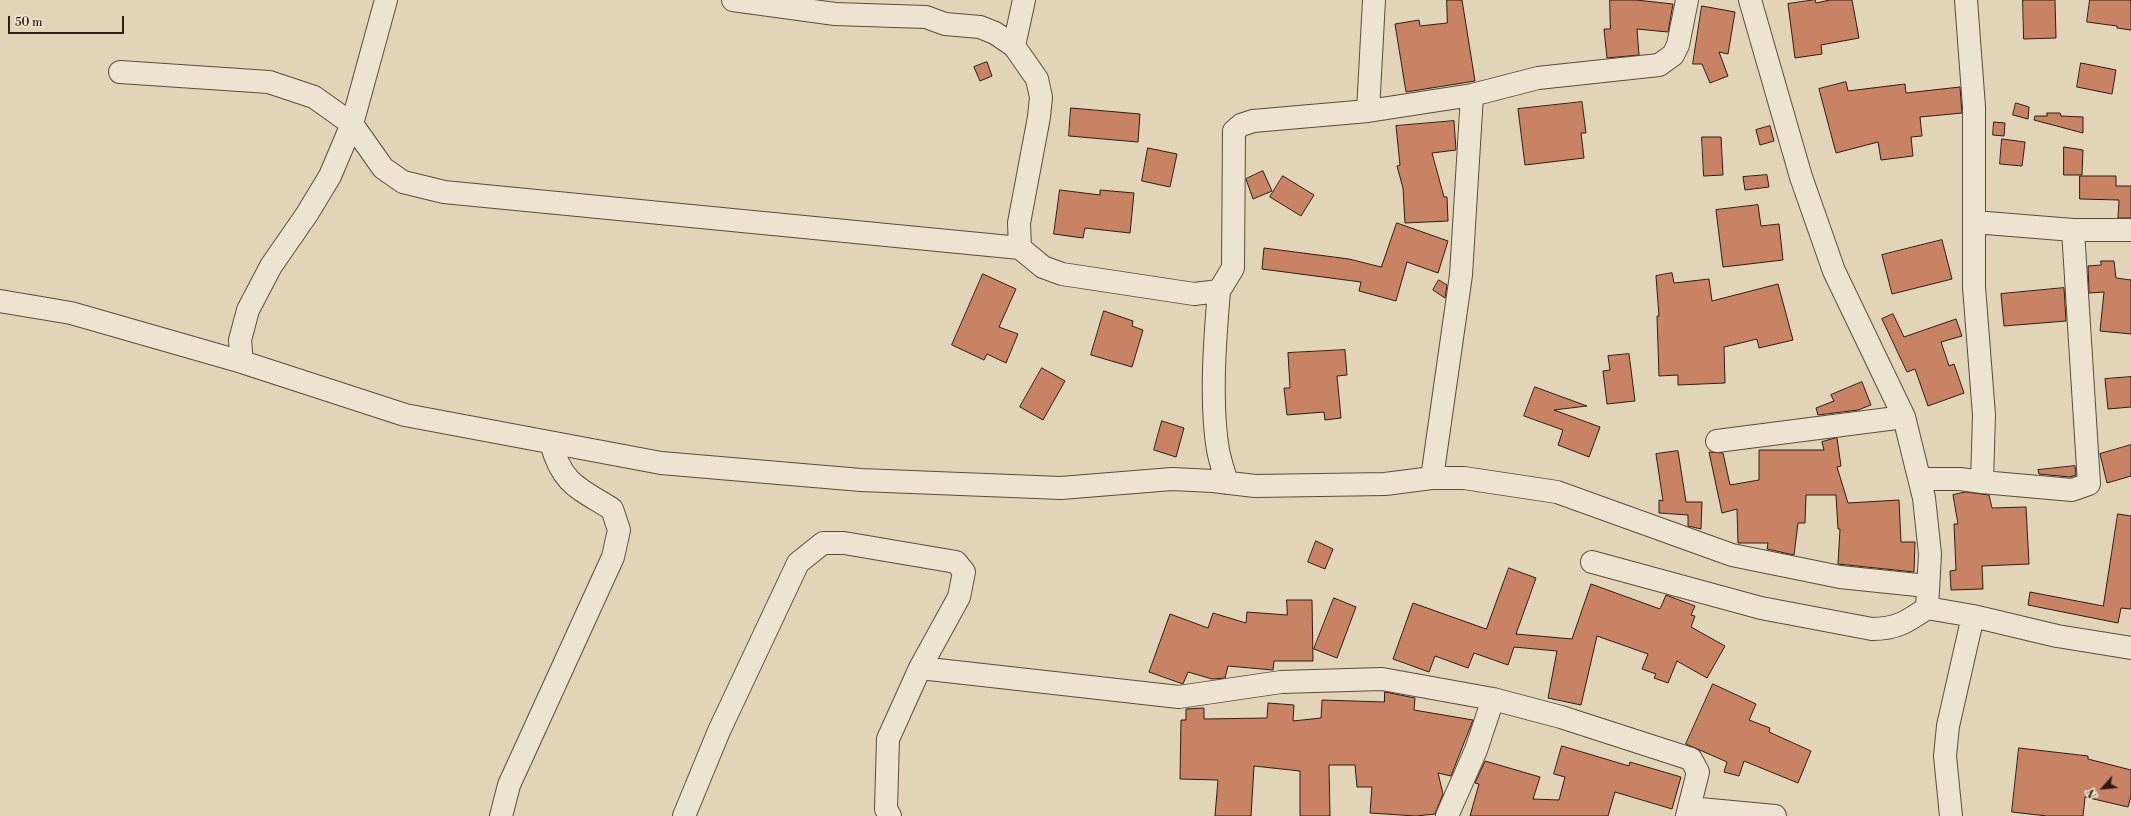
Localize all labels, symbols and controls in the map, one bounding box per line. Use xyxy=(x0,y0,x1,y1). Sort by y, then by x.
scale bar xyxy=(10,8,126,34)
text: 50 m xyxy=(15,15,43,30)
north arrow xyxy=(2083,768,2123,808)
text: N xyxy=(2084,786,2101,801)

